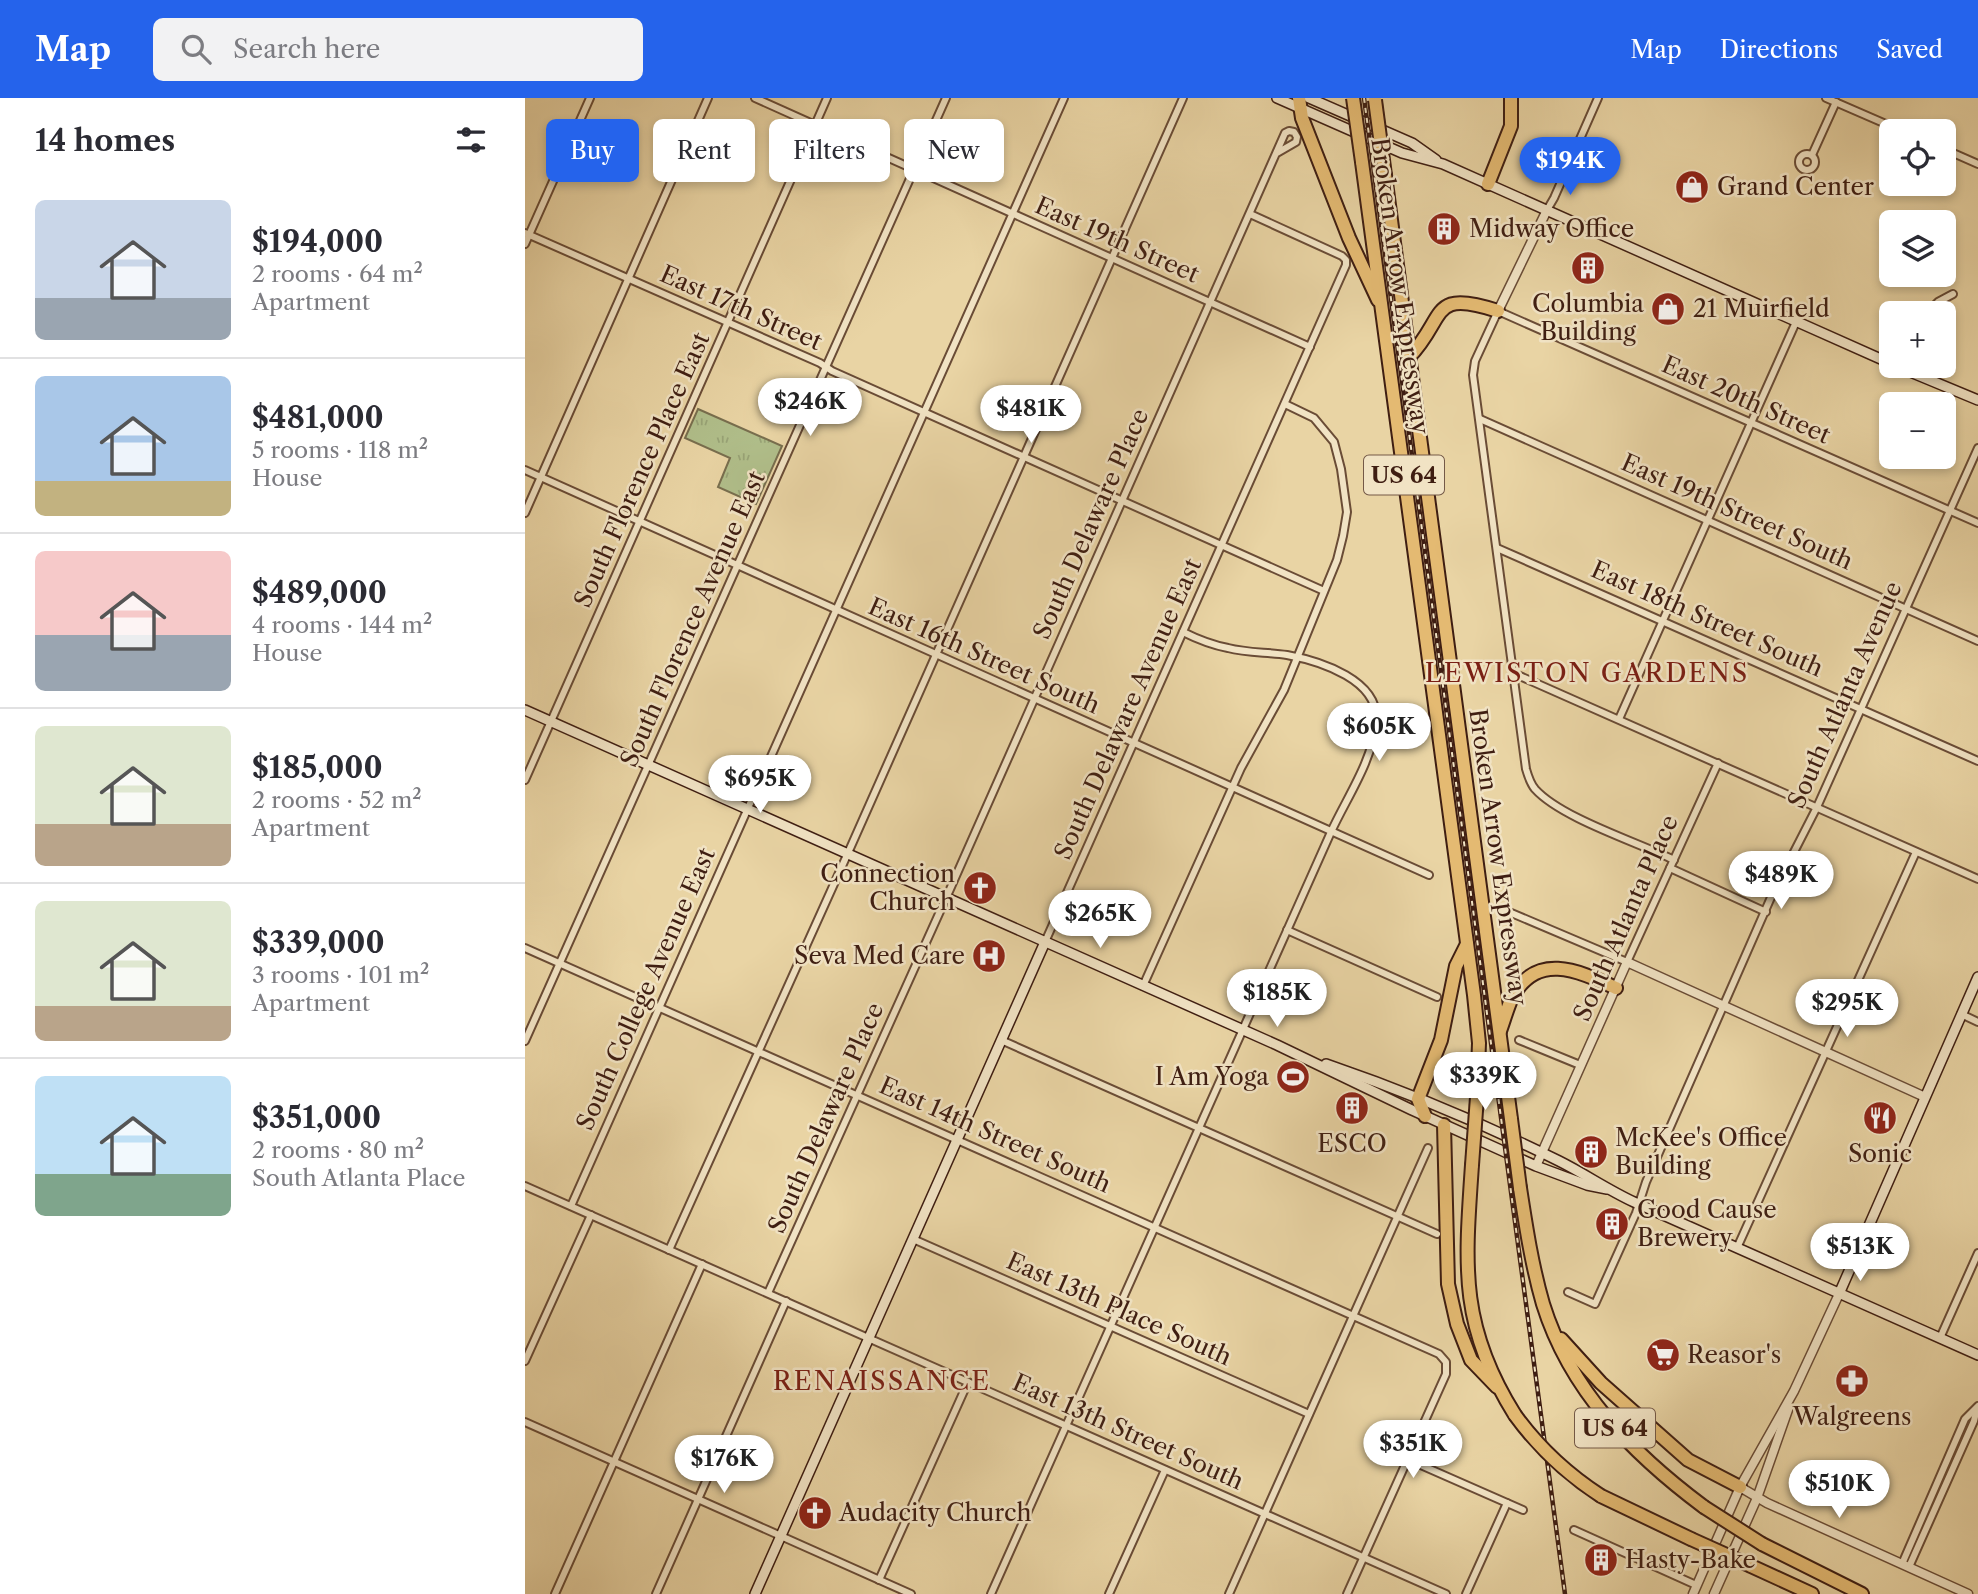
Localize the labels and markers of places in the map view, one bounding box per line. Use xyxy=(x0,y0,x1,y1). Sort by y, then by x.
pin: $194K xyxy=(1521,138,1619,197)
shop icon: Grand Center xyxy=(1673,168,1711,206)
place label: Grand Center xyxy=(1717,172,1874,201)
building icon: Midway Office xyxy=(1425,210,1463,248)
place label: Midway Office xyxy=(1469,214,1634,243)
building icon: Columbia Building xyxy=(1569,249,1607,287)
place label: Columbia Building xyxy=(1532,289,1644,346)
shop icon: 21 Muirfield xyxy=(1649,290,1687,328)
place label: 21 Muirfield xyxy=(1693,294,1830,323)
pin: $246K xyxy=(761,378,859,438)
pin: $481K xyxy=(982,386,1080,445)
pin: $605K xyxy=(1330,704,1428,763)
pin: $695K xyxy=(711,756,809,815)
pin: $489K xyxy=(1732,852,1830,911)
place label: Connection Church xyxy=(820,859,955,916)
church icon: Connection Church xyxy=(961,869,999,907)
pin: $265K xyxy=(1051,890,1149,950)
hospital icon: Seva Med Care xyxy=(970,937,1008,975)
place label: Seva Med Care xyxy=(794,941,965,970)
pin: $185K xyxy=(1228,970,1326,1029)
pin: $295K xyxy=(1798,979,1896,1039)
pin: $339K xyxy=(1436,1052,1534,1112)
sports icon: I Am Yoga xyxy=(1274,1058,1312,1096)
place label: I Am Yoga xyxy=(1155,1062,1269,1091)
building icon: ESCO xyxy=(1333,1089,1371,1127)
restaurant icon: Sonic xyxy=(1861,1099,1899,1137)
place label: McKee's Office Building xyxy=(1615,1123,1787,1180)
place label: ESCO xyxy=(1317,1129,1387,1158)
building icon: McKee's Office Building xyxy=(1572,1133,1610,1171)
place label: Sonic xyxy=(1848,1139,1912,1168)
place label: Good Cause Brewery xyxy=(1637,1195,1777,1252)
building icon: Good Cause Brewery xyxy=(1593,1205,1631,1243)
pin: $513K xyxy=(1811,1224,1909,1283)
supermarket icon: Reasor's xyxy=(1644,1336,1682,1374)
place label: Reasor's xyxy=(1687,1340,1781,1369)
pharmacy icon: Walgreens xyxy=(1833,1362,1871,1400)
place label: Walgreens xyxy=(1792,1402,1911,1431)
pin: $351K xyxy=(1364,1420,1462,1480)
pin: $176K xyxy=(675,1436,773,1495)
pin: $510K xyxy=(1790,1460,1888,1520)
church icon: Audacity Church xyxy=(796,1494,834,1532)
place label: Audacity Church xyxy=(838,1498,1032,1527)
building icon: Hasty-Bake xyxy=(1582,1541,1620,1579)
place label: Hasty-Bake xyxy=(1625,1545,1756,1574)

